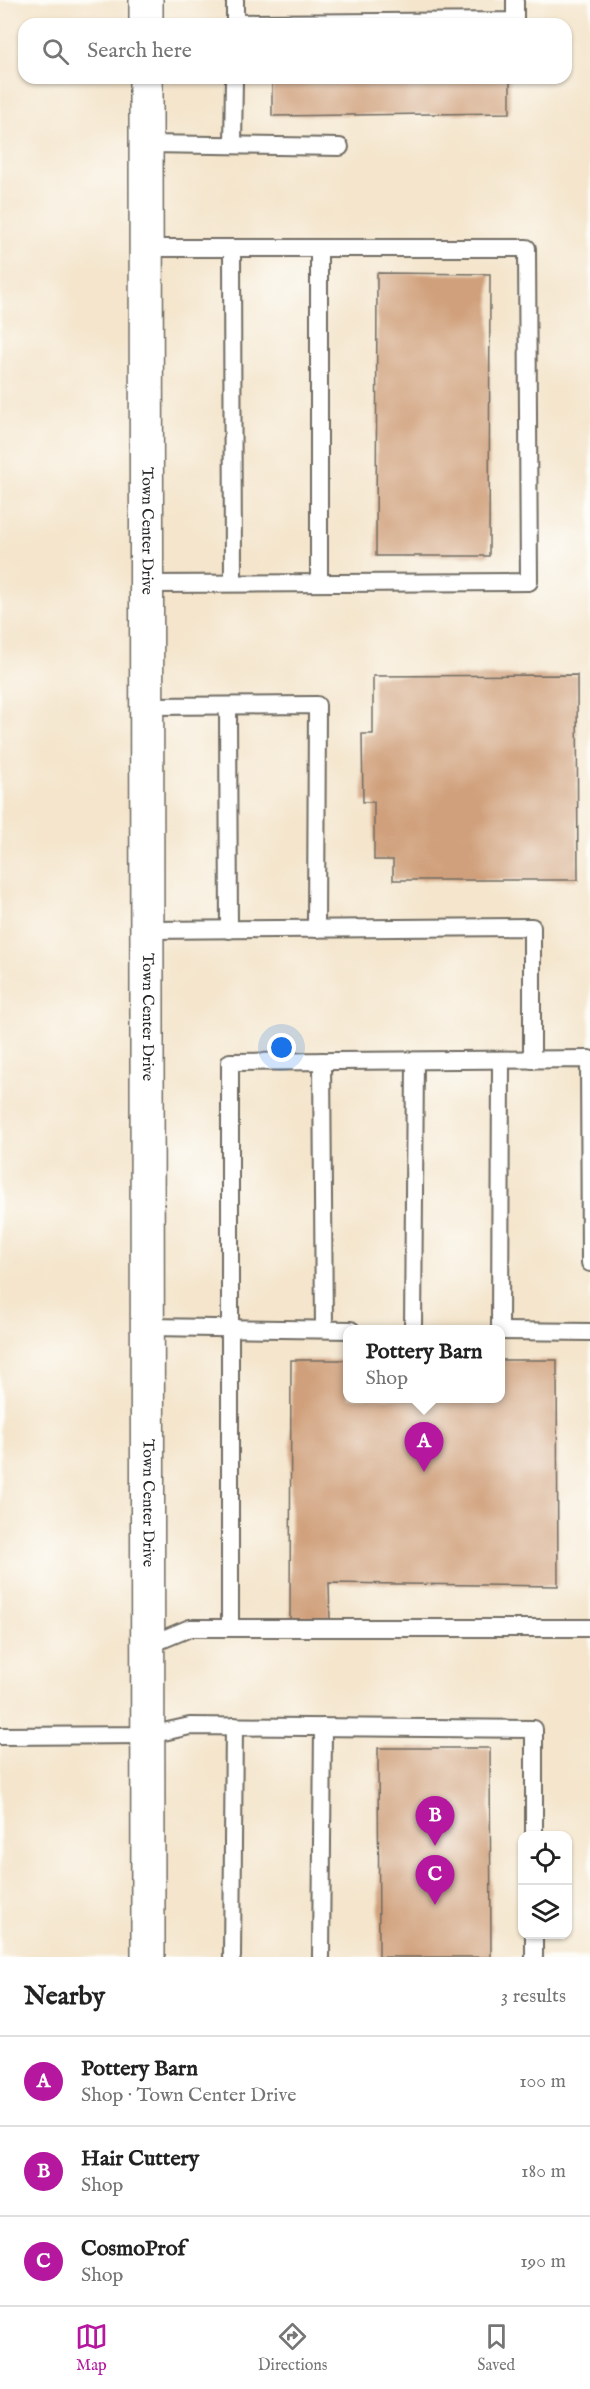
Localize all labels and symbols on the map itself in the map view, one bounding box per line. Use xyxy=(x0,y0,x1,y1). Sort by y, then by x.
street label: Town Center Drive xyxy=(136,467,157,595)
street label: Town Center Drive xyxy=(137,953,157,1081)
your location xyxy=(267,1033,296,1062)
pin: A xyxy=(404,1422,444,1472)
street label: Town Center Drive xyxy=(137,1439,158,1567)
pin: B xyxy=(416,1796,454,1846)
pin: C xyxy=(416,1856,454,1905)

